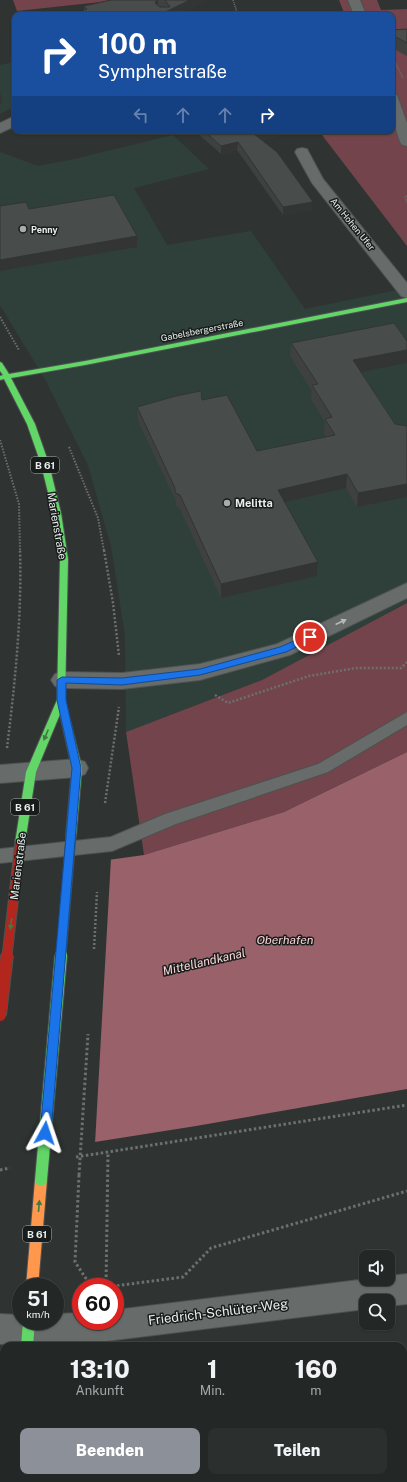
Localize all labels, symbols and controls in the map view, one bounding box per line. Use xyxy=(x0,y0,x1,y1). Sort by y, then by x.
text: 100 m xyxy=(98,27,177,60)
icon: right xyxy=(32,28,84,80)
text: Sympherstraße xyxy=(98,61,227,82)
icon: left xyxy=(130,104,152,126)
icon: ahead xyxy=(172,104,194,126)
icon: ahead xyxy=(214,104,236,126)
icon: right xyxy=(256,104,278,126)
street label: Am Hohen Ufer xyxy=(328,196,378,253)
marker: Penny xyxy=(18,224,28,234)
place label: Penny xyxy=(31,224,57,235)
street label: Gabelsbergerstraße xyxy=(160,317,244,343)
road number: B 61 xyxy=(31,457,59,473)
street label: Marienstraße xyxy=(45,491,69,561)
place label: Melitta xyxy=(235,497,273,509)
marker: Melitta xyxy=(222,498,232,508)
one-way arrow xyxy=(336,619,347,625)
pin xyxy=(293,620,327,654)
icon: arrive xyxy=(299,626,321,648)
one-way arrow xyxy=(43,730,49,741)
road number: B 61 xyxy=(11,799,39,815)
street label: Marienstraße xyxy=(8,832,28,900)
one-way arrow xyxy=(7,917,14,930)
water label: Oberhafen xyxy=(256,933,314,947)
water label: Mittellandkanal xyxy=(161,946,247,978)
position arrow xyxy=(24,1112,66,1154)
one-way arrow xyxy=(36,1200,43,1212)
road number: B 61 xyxy=(23,1226,51,1242)
map controls xyxy=(359,1250,395,1330)
button: sound xyxy=(359,1250,395,1286)
speed limit sign: 60 xyxy=(72,1278,124,1330)
text: 51 xyxy=(27,1287,49,1311)
button: search xyxy=(359,1294,395,1330)
street label: Friedrich-Schlüter-Weg xyxy=(147,1296,289,1328)
text: km/h xyxy=(26,1308,50,1320)
text: 13:10 xyxy=(70,1355,130,1383)
text: 1 xyxy=(207,1355,218,1383)
text: 160 xyxy=(295,1355,337,1383)
text: Ankunft xyxy=(76,1383,124,1398)
text: Min. xyxy=(200,1383,225,1398)
text: m xyxy=(310,1383,322,1398)
button: Beenden xyxy=(20,1428,200,1474)
button: Teilen xyxy=(208,1428,387,1474)

